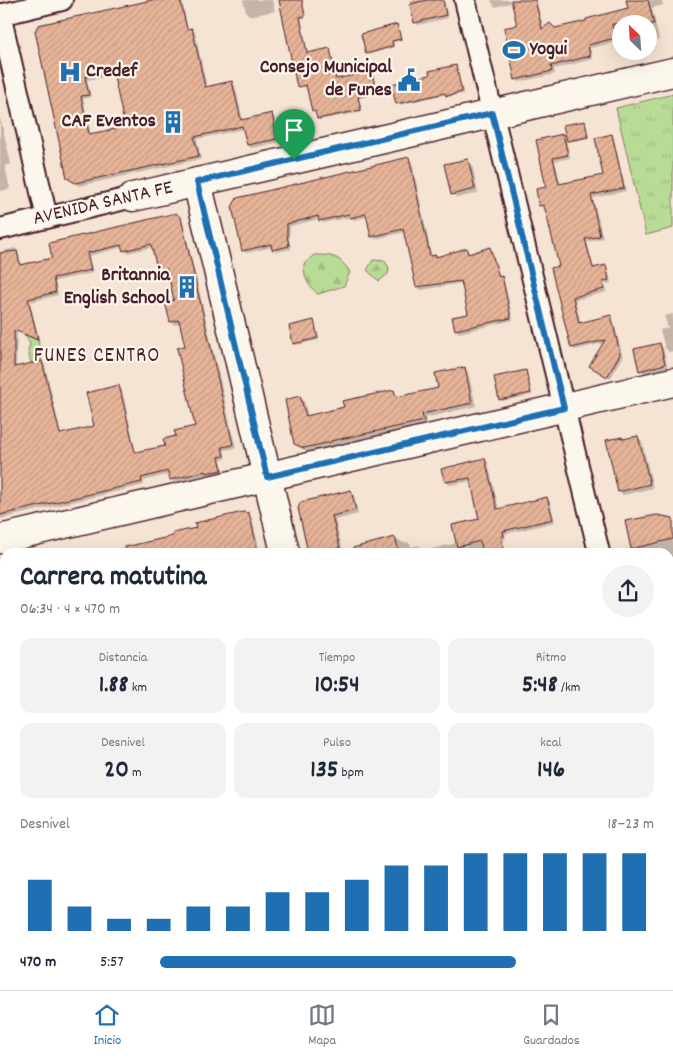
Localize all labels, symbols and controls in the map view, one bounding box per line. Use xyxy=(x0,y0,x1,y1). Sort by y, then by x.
north arrow xyxy=(612,15,658,60)
map controls xyxy=(612,15,657,60)
place label: Yogui xyxy=(529,36,568,64)
sports icon: Yogui xyxy=(501,37,527,63)
place label: Consejo Municipal de Funes xyxy=(260,54,392,105)
place label: Credef xyxy=(86,58,138,86)
hospital icon: Credef xyxy=(57,59,83,85)
public building icon: Consejo Municipal de Funes xyxy=(396,67,422,93)
place label: CAF Eventos xyxy=(62,108,156,136)
building icon: CAF Eventos xyxy=(160,109,186,135)
pin xyxy=(273,109,315,160)
icon: arrive xyxy=(280,116,308,144)
street label: AVENIDA SANTA FE xyxy=(30,174,176,234)
place label: Britannia English School xyxy=(64,262,171,313)
building icon: Britannia English School xyxy=(174,274,200,300)
district label: FUNES CENTRO xyxy=(34,342,160,372)
text: Carrera matutina xyxy=(20,559,206,599)
button: share xyxy=(602,565,654,617)
text: 06:34 · 4 × 470 m xyxy=(20,598,120,621)
text: Distancia xyxy=(99,648,147,668)
text: Tiempo xyxy=(319,648,355,668)
text: Ritmo xyxy=(536,648,566,668)
text: 1.88 xyxy=(99,668,129,704)
text: 10:54 xyxy=(314,668,360,704)
text: 5:48 xyxy=(522,668,558,704)
text: km xyxy=(129,678,147,698)
text: /km xyxy=(558,678,580,698)
text: Desnivel xyxy=(101,733,145,753)
text: Pulso xyxy=(323,733,351,753)
text: kcal xyxy=(540,733,562,753)
text: 20 xyxy=(104,753,129,789)
text: 135 xyxy=(310,753,338,789)
text: 146 xyxy=(537,753,565,789)
text: m xyxy=(129,763,142,783)
text: bpm xyxy=(338,763,364,783)
text: Desnivel xyxy=(20,813,70,836)
text: 18–23 m xyxy=(607,813,654,836)
text: 470 m xyxy=(20,951,56,974)
text: 5:57 xyxy=(100,951,124,974)
tab: Inicio xyxy=(93,1001,121,1051)
tab: Mapa xyxy=(308,1001,336,1051)
tab: Guardados xyxy=(523,1001,580,1051)

